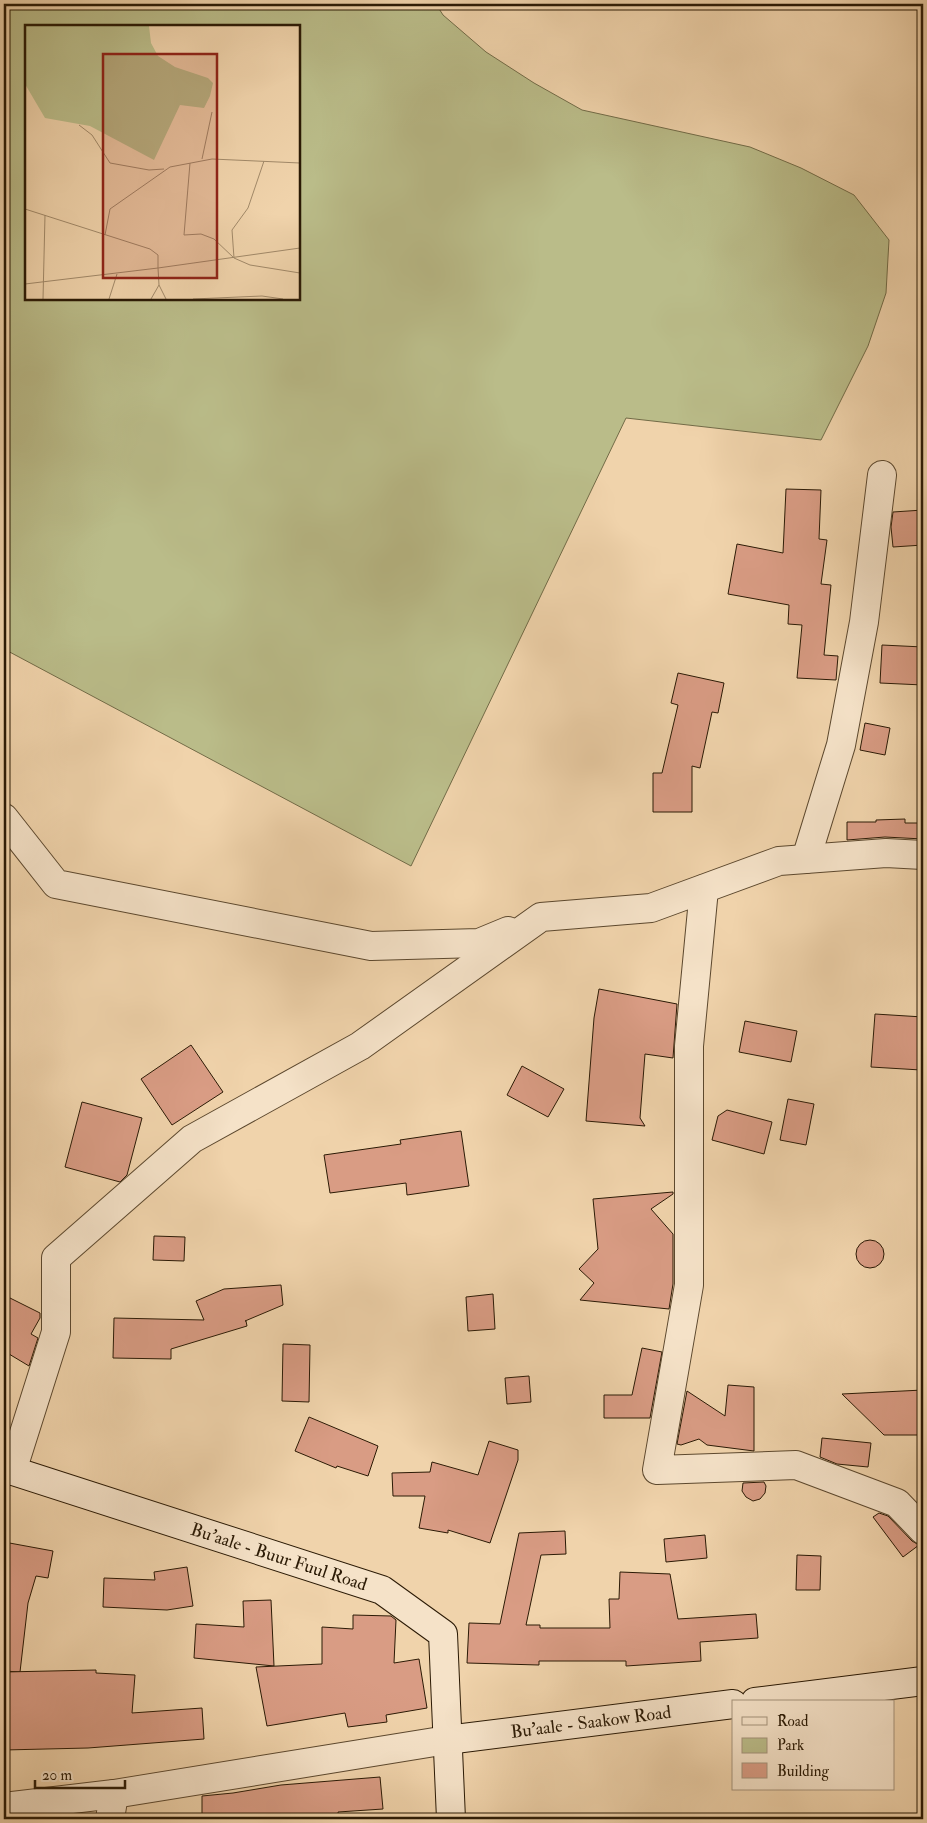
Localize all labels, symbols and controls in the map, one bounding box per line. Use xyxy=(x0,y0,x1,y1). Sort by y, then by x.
inset map xyxy=(25,25,300,300)
street label: Bu'aale - Buur Fuul Road xyxy=(188,1518,370,1596)
legend xyxy=(732,1700,894,1790)
street label: Bu'aale - Saakow Road xyxy=(509,1701,673,1744)
text: Road xyxy=(777,1712,809,1731)
text: Park xyxy=(777,1736,804,1755)
scale bar xyxy=(35,1758,125,1790)
text: Building xyxy=(777,1762,829,1781)
text: 20 m xyxy=(42,1766,72,1785)

